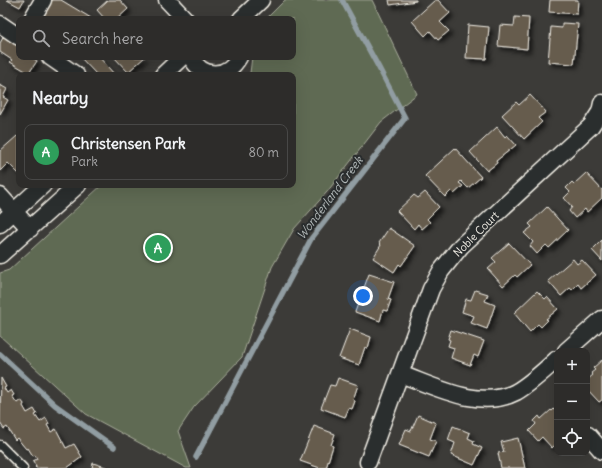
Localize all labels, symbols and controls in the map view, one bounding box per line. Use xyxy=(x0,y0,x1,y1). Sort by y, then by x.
search box xyxy=(16,16,296,60)
icon: search xyxy=(30,27,52,49)
text: Search here xyxy=(62,29,143,48)
text: Nearby xyxy=(32,87,88,109)
text: Christensen Park xyxy=(71,134,186,153)
text: A xyxy=(42,144,50,161)
text: 80 m xyxy=(248,144,279,161)
water label: Wonderland Creek xyxy=(293,152,366,242)
text: Park xyxy=(71,153,98,170)
street label: Noble Court xyxy=(450,208,502,260)
pin: A xyxy=(145,233,171,263)
your location xyxy=(353,286,373,306)
map controls xyxy=(554,348,590,456)
button: + xyxy=(554,348,590,384)
button: − xyxy=(554,384,590,420)
button: locate xyxy=(554,420,590,456)

